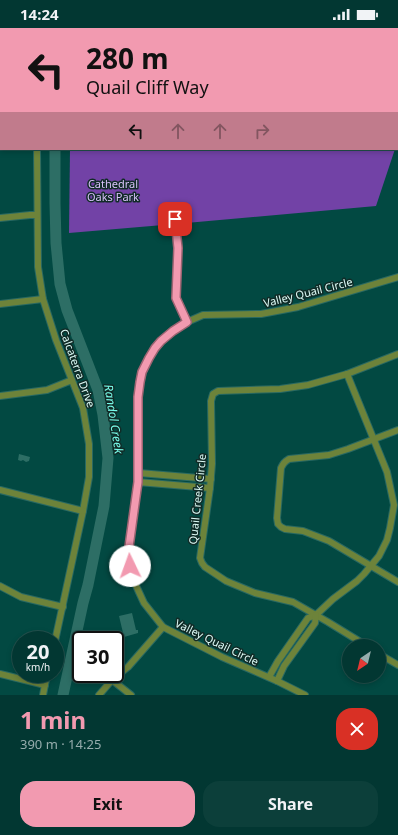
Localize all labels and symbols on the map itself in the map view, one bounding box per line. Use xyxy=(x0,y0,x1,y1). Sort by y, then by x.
park label: Cathedral Oaks Park xyxy=(87,176,139,204)
pin xyxy=(158,202,192,236)
street label: Valley Quail Circle xyxy=(262,274,354,310)
street label: Calcaterra Drive xyxy=(57,327,99,409)
water label: Randol Creek xyxy=(100,383,128,456)
street label: Quail Creek Circle xyxy=(185,453,209,545)
position arrow xyxy=(109,545,151,587)
street label: Valley Quail Circle xyxy=(173,615,261,669)
speed limit sign: 30 xyxy=(72,631,124,683)
north arrow xyxy=(342,639,386,683)

